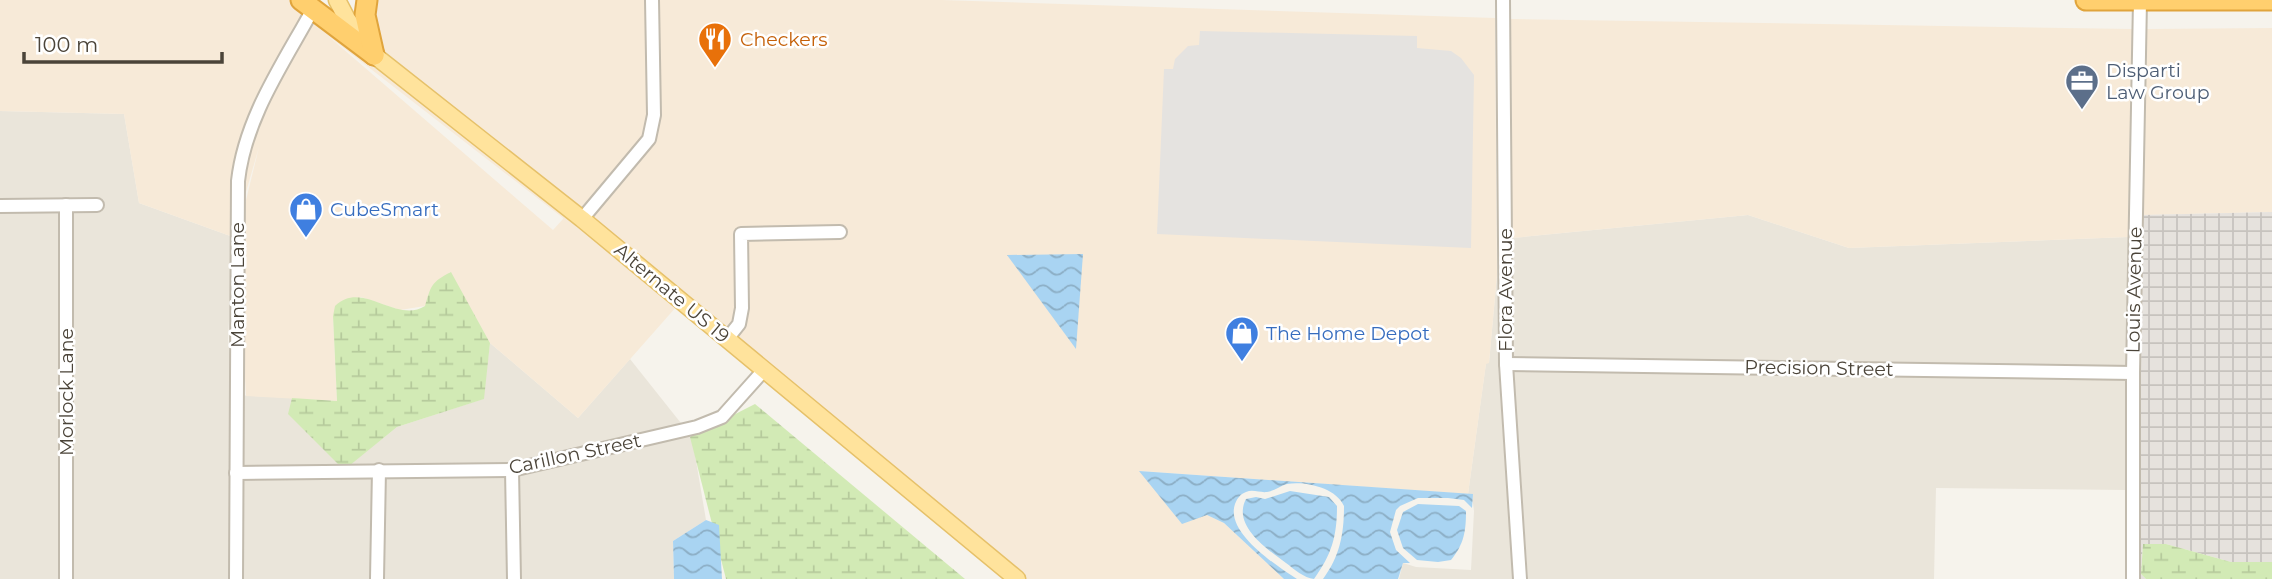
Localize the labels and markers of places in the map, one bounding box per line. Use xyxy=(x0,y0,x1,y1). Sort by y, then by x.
restaurant icon: Checkers xyxy=(696,20,734,69)
place label: Checkers xyxy=(740,28,828,51)
place label: Disparti Law Group xyxy=(2106,59,2210,104)
office icon: Disparti Law Group xyxy=(2063,62,2101,111)
shop icon: CubeSmart xyxy=(287,190,325,239)
place label: CubeSmart xyxy=(330,198,439,221)
shop icon: The Home Depot xyxy=(1223,314,1261,363)
place label: The Home Depot xyxy=(1266,322,1430,345)

